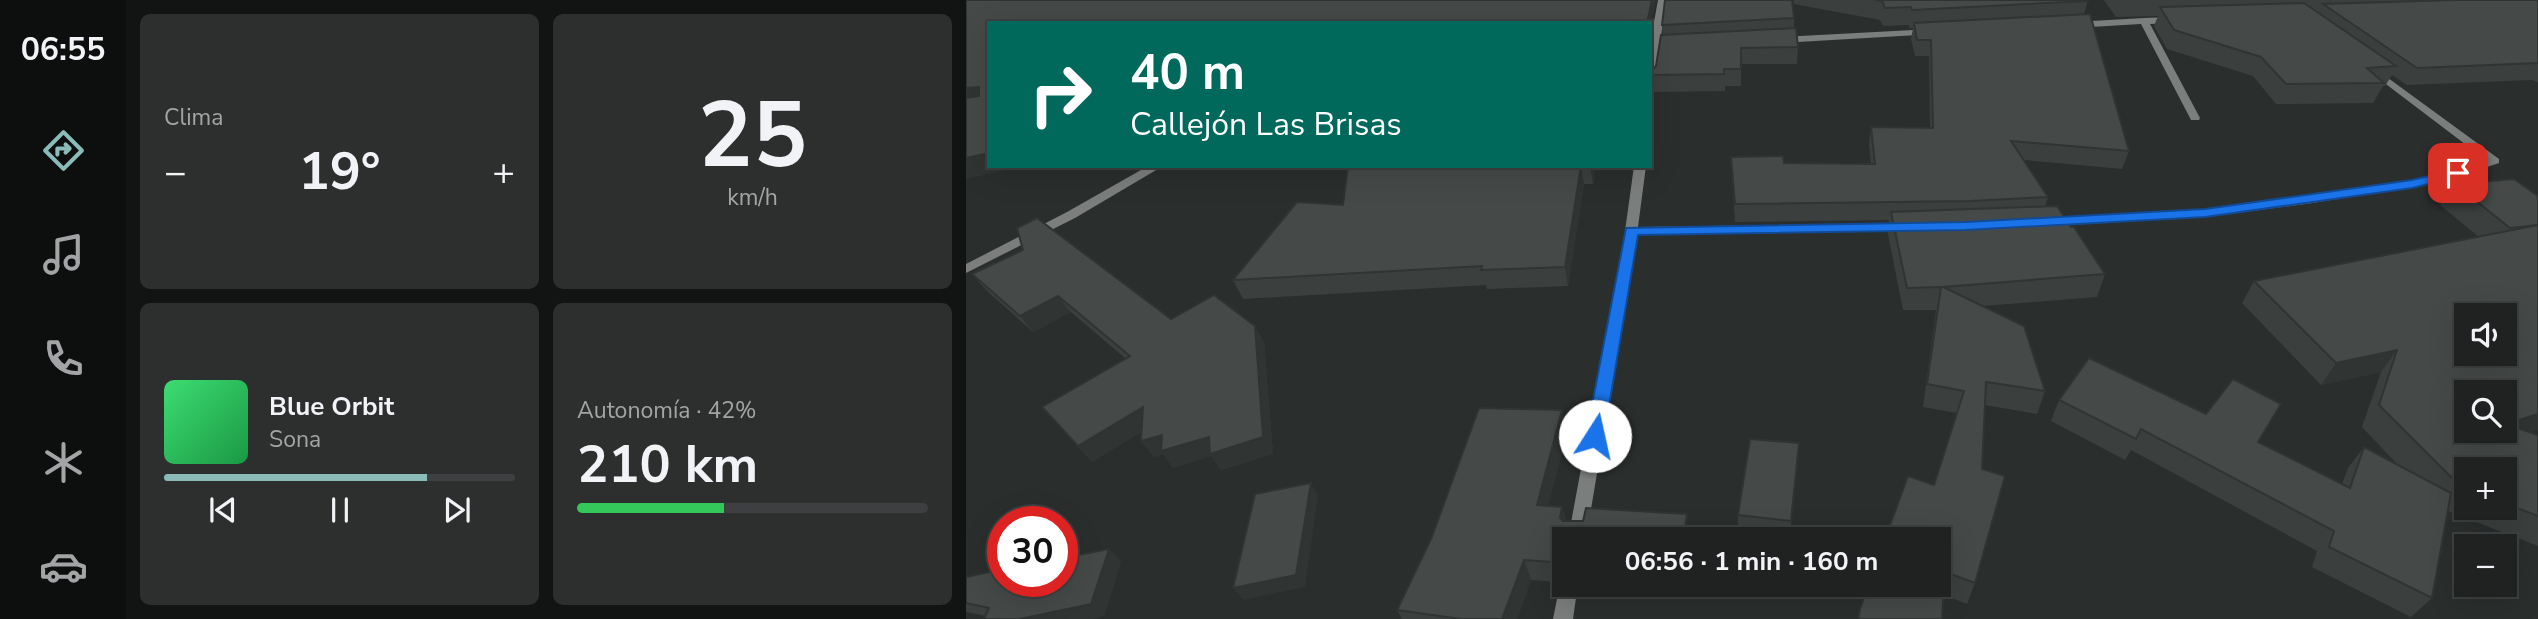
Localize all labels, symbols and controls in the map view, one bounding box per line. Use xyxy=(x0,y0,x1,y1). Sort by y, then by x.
text: 06:55 xyxy=(21,28,105,71)
text: 40 m xyxy=(1130,39,1245,106)
icon: right xyxy=(1015,49,1106,140)
text: 25 xyxy=(698,74,807,198)
text: Clima xyxy=(164,102,224,133)
text: Callejón Las Brisas xyxy=(1130,103,1402,146)
icon: directions xyxy=(39,126,88,175)
text: 19° xyxy=(298,136,381,207)
pin xyxy=(2428,143,2488,203)
text: − xyxy=(164,147,187,198)
text: + xyxy=(492,147,515,198)
icon: arrive xyxy=(2439,154,2477,192)
text: km/h xyxy=(727,182,778,213)
icon: music xyxy=(39,230,88,279)
map controls xyxy=(2454,303,2517,597)
button: sound xyxy=(2454,303,2517,366)
icon: phone xyxy=(39,334,88,383)
button: search xyxy=(2454,380,2517,443)
text: Blue Orbit xyxy=(269,389,394,424)
text: Autonomía · 42% xyxy=(577,395,757,426)
position arrow xyxy=(1558,399,1632,473)
text: Sona xyxy=(269,424,321,455)
text: 210 km xyxy=(577,429,758,500)
icon: climate xyxy=(39,438,88,487)
button: + xyxy=(2454,457,2517,520)
icon: previous xyxy=(204,491,242,529)
icon: pause xyxy=(321,491,359,529)
icon: next xyxy=(438,491,476,529)
speed limit sign: 30 xyxy=(987,506,1078,597)
button: − xyxy=(2454,534,2517,597)
icon: car xyxy=(39,542,88,591)
text: 06:56 · 1 min · 160 m xyxy=(1625,544,1878,579)

